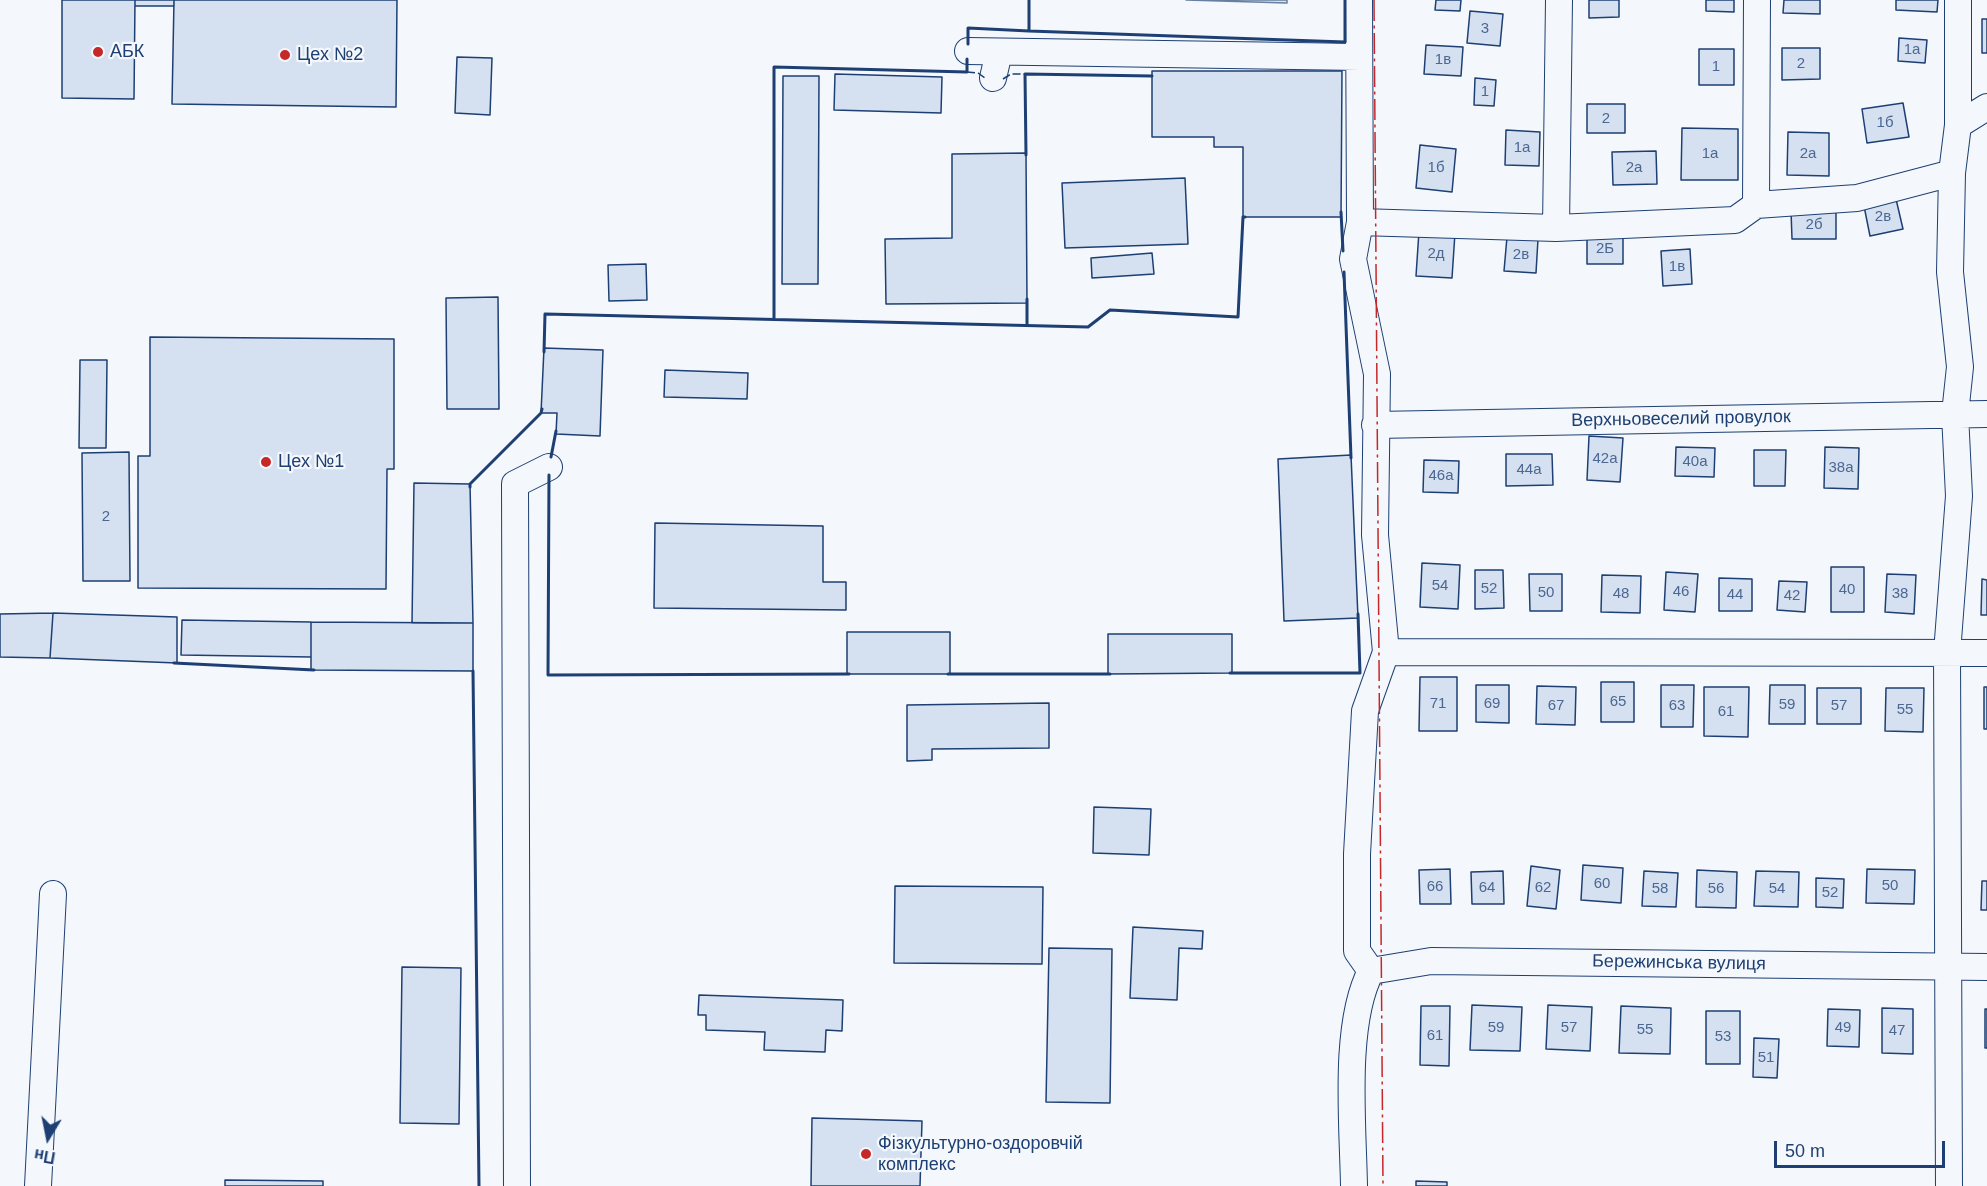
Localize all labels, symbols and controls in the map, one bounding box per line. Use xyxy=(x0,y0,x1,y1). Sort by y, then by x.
house number: 3 xyxy=(1481,20,1489,38)
place label: АБК xyxy=(110,41,144,63)
house number: 1а xyxy=(1904,41,1920,59)
place label: Цех №2 xyxy=(297,44,363,66)
marker: АБК xyxy=(91,45,105,59)
marker: Цех №2 xyxy=(278,48,292,62)
house number: 1в xyxy=(1435,51,1451,69)
house number: 2 xyxy=(1797,55,1805,73)
house number: 1 xyxy=(1712,58,1720,76)
house number: 1 xyxy=(1481,83,1489,101)
house number: 2 xyxy=(1602,110,1610,128)
house number: 1б xyxy=(1877,114,1893,132)
house number: 1а xyxy=(1514,139,1530,157)
house number: 1а xyxy=(1702,145,1718,163)
house number: 2а xyxy=(1800,145,1816,163)
house number: 1б xyxy=(1428,159,1444,177)
house number: 2а xyxy=(1626,159,1642,177)
house number: 2в xyxy=(1875,208,1891,226)
house number: 2б xyxy=(1806,216,1822,234)
house number: 2Б xyxy=(1596,240,1614,258)
house number: 2д xyxy=(1427,245,1445,263)
house number: 2в xyxy=(1513,246,1529,264)
house number: 1в xyxy=(1669,258,1685,276)
street label: Верхньовеселий провулок xyxy=(1571,406,1791,432)
house number: 42а xyxy=(1592,450,1618,468)
place label: Цех №1 xyxy=(278,451,344,473)
house number: 40а xyxy=(1682,453,1708,471)
marker: Цех №1 xyxy=(259,455,273,469)
house number: 38а xyxy=(1828,459,1854,477)
house number: 44а xyxy=(1516,461,1542,479)
house number: 46а xyxy=(1428,467,1454,485)
house number: 2 xyxy=(102,508,110,526)
house number: 54 xyxy=(1432,577,1448,595)
house number: 52 xyxy=(1481,580,1497,598)
house number: 40 xyxy=(1839,581,1855,599)
house number: 46 xyxy=(1673,583,1689,601)
house number: 50 xyxy=(1538,584,1554,602)
house number: 48 xyxy=(1613,585,1629,603)
house number: 38 xyxy=(1892,585,1908,603)
house number: 44 xyxy=(1727,586,1743,604)
house number: 42 xyxy=(1784,587,1800,605)
house number: 65 xyxy=(1610,693,1626,711)
house number: 71 xyxy=(1430,695,1446,713)
house number: 69 xyxy=(1484,695,1500,713)
house number: 59 xyxy=(1779,696,1795,714)
house number: 67 xyxy=(1548,697,1564,715)
house number: 63 xyxy=(1669,697,1685,715)
house number: 57 xyxy=(1831,697,1847,715)
house number: 55 xyxy=(1897,701,1913,719)
house number: 61 xyxy=(1718,703,1734,721)
house number: 60 xyxy=(1594,875,1610,893)
house number: 50 xyxy=(1882,877,1898,895)
house number: 66 xyxy=(1427,878,1443,896)
house number: 64 xyxy=(1479,879,1495,897)
house number: 62 xyxy=(1535,879,1551,897)
house number: 58 xyxy=(1652,880,1668,898)
house number: 56 xyxy=(1708,880,1724,898)
house number: 54 xyxy=(1769,880,1785,898)
house number: 52 xyxy=(1822,884,1838,902)
street label: Бережинська вулиця xyxy=(1592,951,1766,975)
house number: 59 xyxy=(1488,1019,1504,1037)
house number: 57 xyxy=(1561,1019,1577,1037)
house number: 49 xyxy=(1835,1019,1851,1037)
house number: 55 xyxy=(1637,1021,1653,1039)
house number: 47 xyxy=(1889,1022,1905,1040)
house number: 61 xyxy=(1427,1027,1443,1045)
house number: 53 xyxy=(1715,1028,1731,1046)
house number: 51 xyxy=(1758,1049,1774,1067)
north arrow xyxy=(18,1108,78,1168)
scale bar xyxy=(1777,1129,1948,1167)
place label: Фізкультурно-оздоровчій комплекс xyxy=(878,1133,1083,1176)
text: 50 m xyxy=(1785,1141,1825,1161)
text: Пн xyxy=(33,1146,57,1166)
marker: Фізкультурно-оздоровчій комплекс xyxy=(859,1147,873,1161)

